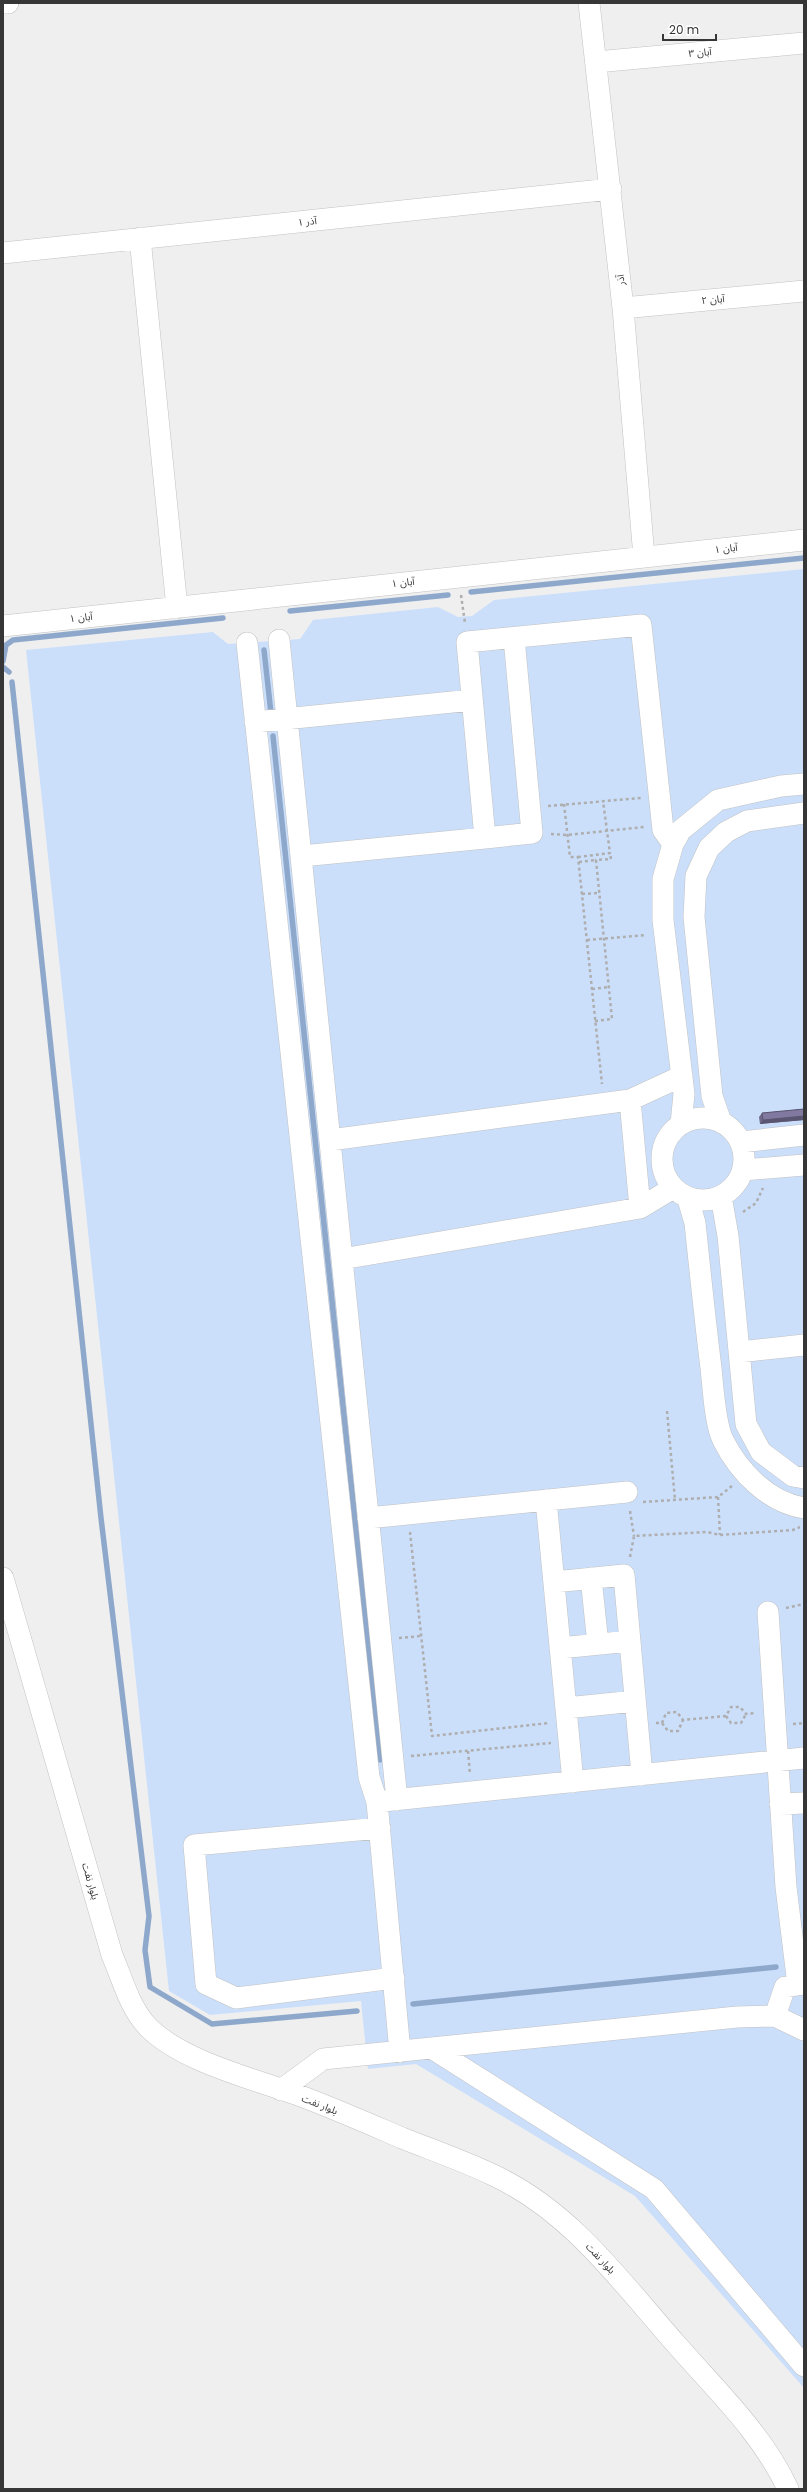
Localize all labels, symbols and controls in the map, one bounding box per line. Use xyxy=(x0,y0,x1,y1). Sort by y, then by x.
scale bar xyxy=(663,16,716,42)
text: 20 m xyxy=(669,21,699,38)
street label: آبان ۳ xyxy=(688,44,713,61)
street label: آذر ۱ xyxy=(297,213,318,230)
street label: آذر xyxy=(612,273,629,287)
street label: آبان ۲ xyxy=(701,291,726,308)
street label: آبان ۱ xyxy=(714,540,739,557)
street label: آبان ۱ xyxy=(391,574,416,591)
street label: آبان ۱ xyxy=(69,609,94,626)
street label: بلوار نفت xyxy=(78,1861,103,1902)
street label: بلوار نفت xyxy=(300,2090,340,2119)
street label: بلوار نفت xyxy=(582,2239,619,2277)

